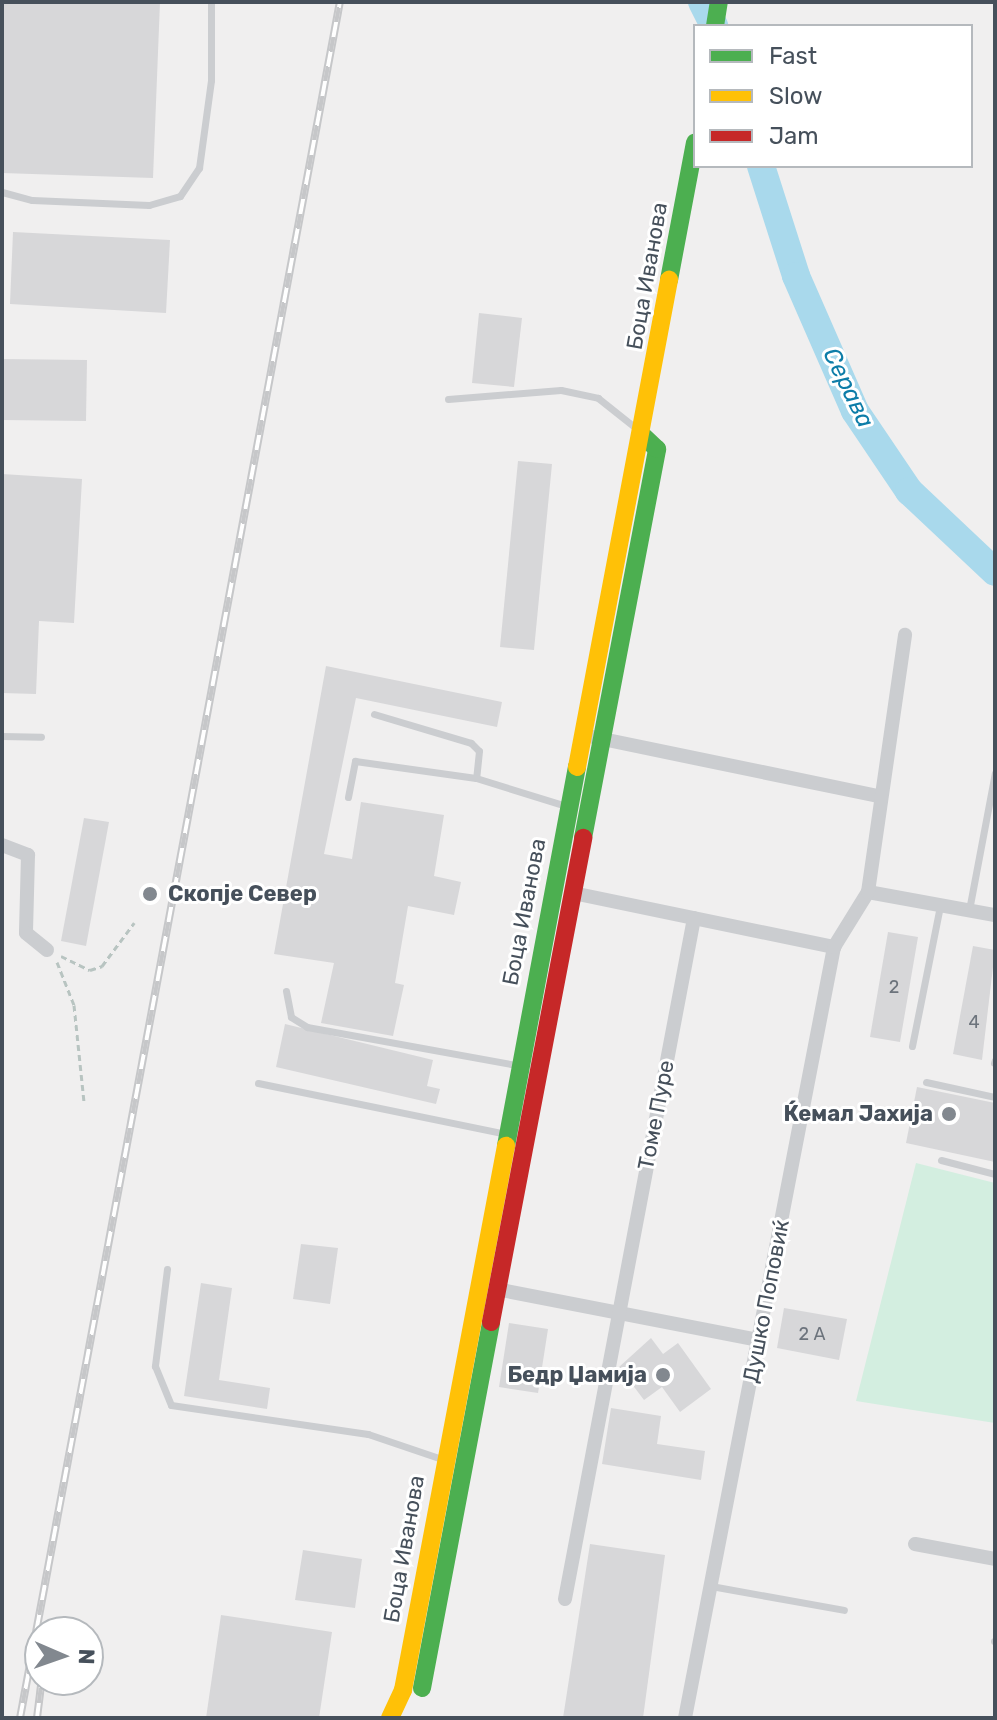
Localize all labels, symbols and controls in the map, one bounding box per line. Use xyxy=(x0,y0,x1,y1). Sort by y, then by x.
legend xyxy=(693,24,973,168)
text: Fast xyxy=(769,42,817,70)
text: Slow xyxy=(769,82,822,110)
text: Jam xyxy=(769,122,819,150)
street label: Боца Иванова xyxy=(621,200,673,352)
water label: Серава xyxy=(816,343,880,433)
street label: Боца Иванова xyxy=(497,836,551,988)
place label: Скопје Север xyxy=(168,881,317,907)
marker: Скопје Север xyxy=(139,883,161,905)
house number: 2 xyxy=(889,976,899,998)
house number: 4 xyxy=(968,1011,980,1033)
street label: Томе Пуре xyxy=(632,1058,680,1172)
place label: Ќемал Јахија xyxy=(783,1101,933,1127)
marker: Ќемал Јахија xyxy=(940,1105,958,1123)
street label: Душко Поповиќ xyxy=(737,1217,795,1385)
house number: 2 А xyxy=(798,1323,826,1345)
place label: Бедр Џамија xyxy=(507,1362,647,1388)
marker: Бедр Џамија xyxy=(654,1366,672,1384)
street label: Боца Иванова xyxy=(378,1473,430,1625)
north arrow xyxy=(24,1616,104,1696)
text: N xyxy=(73,1648,100,1665)

